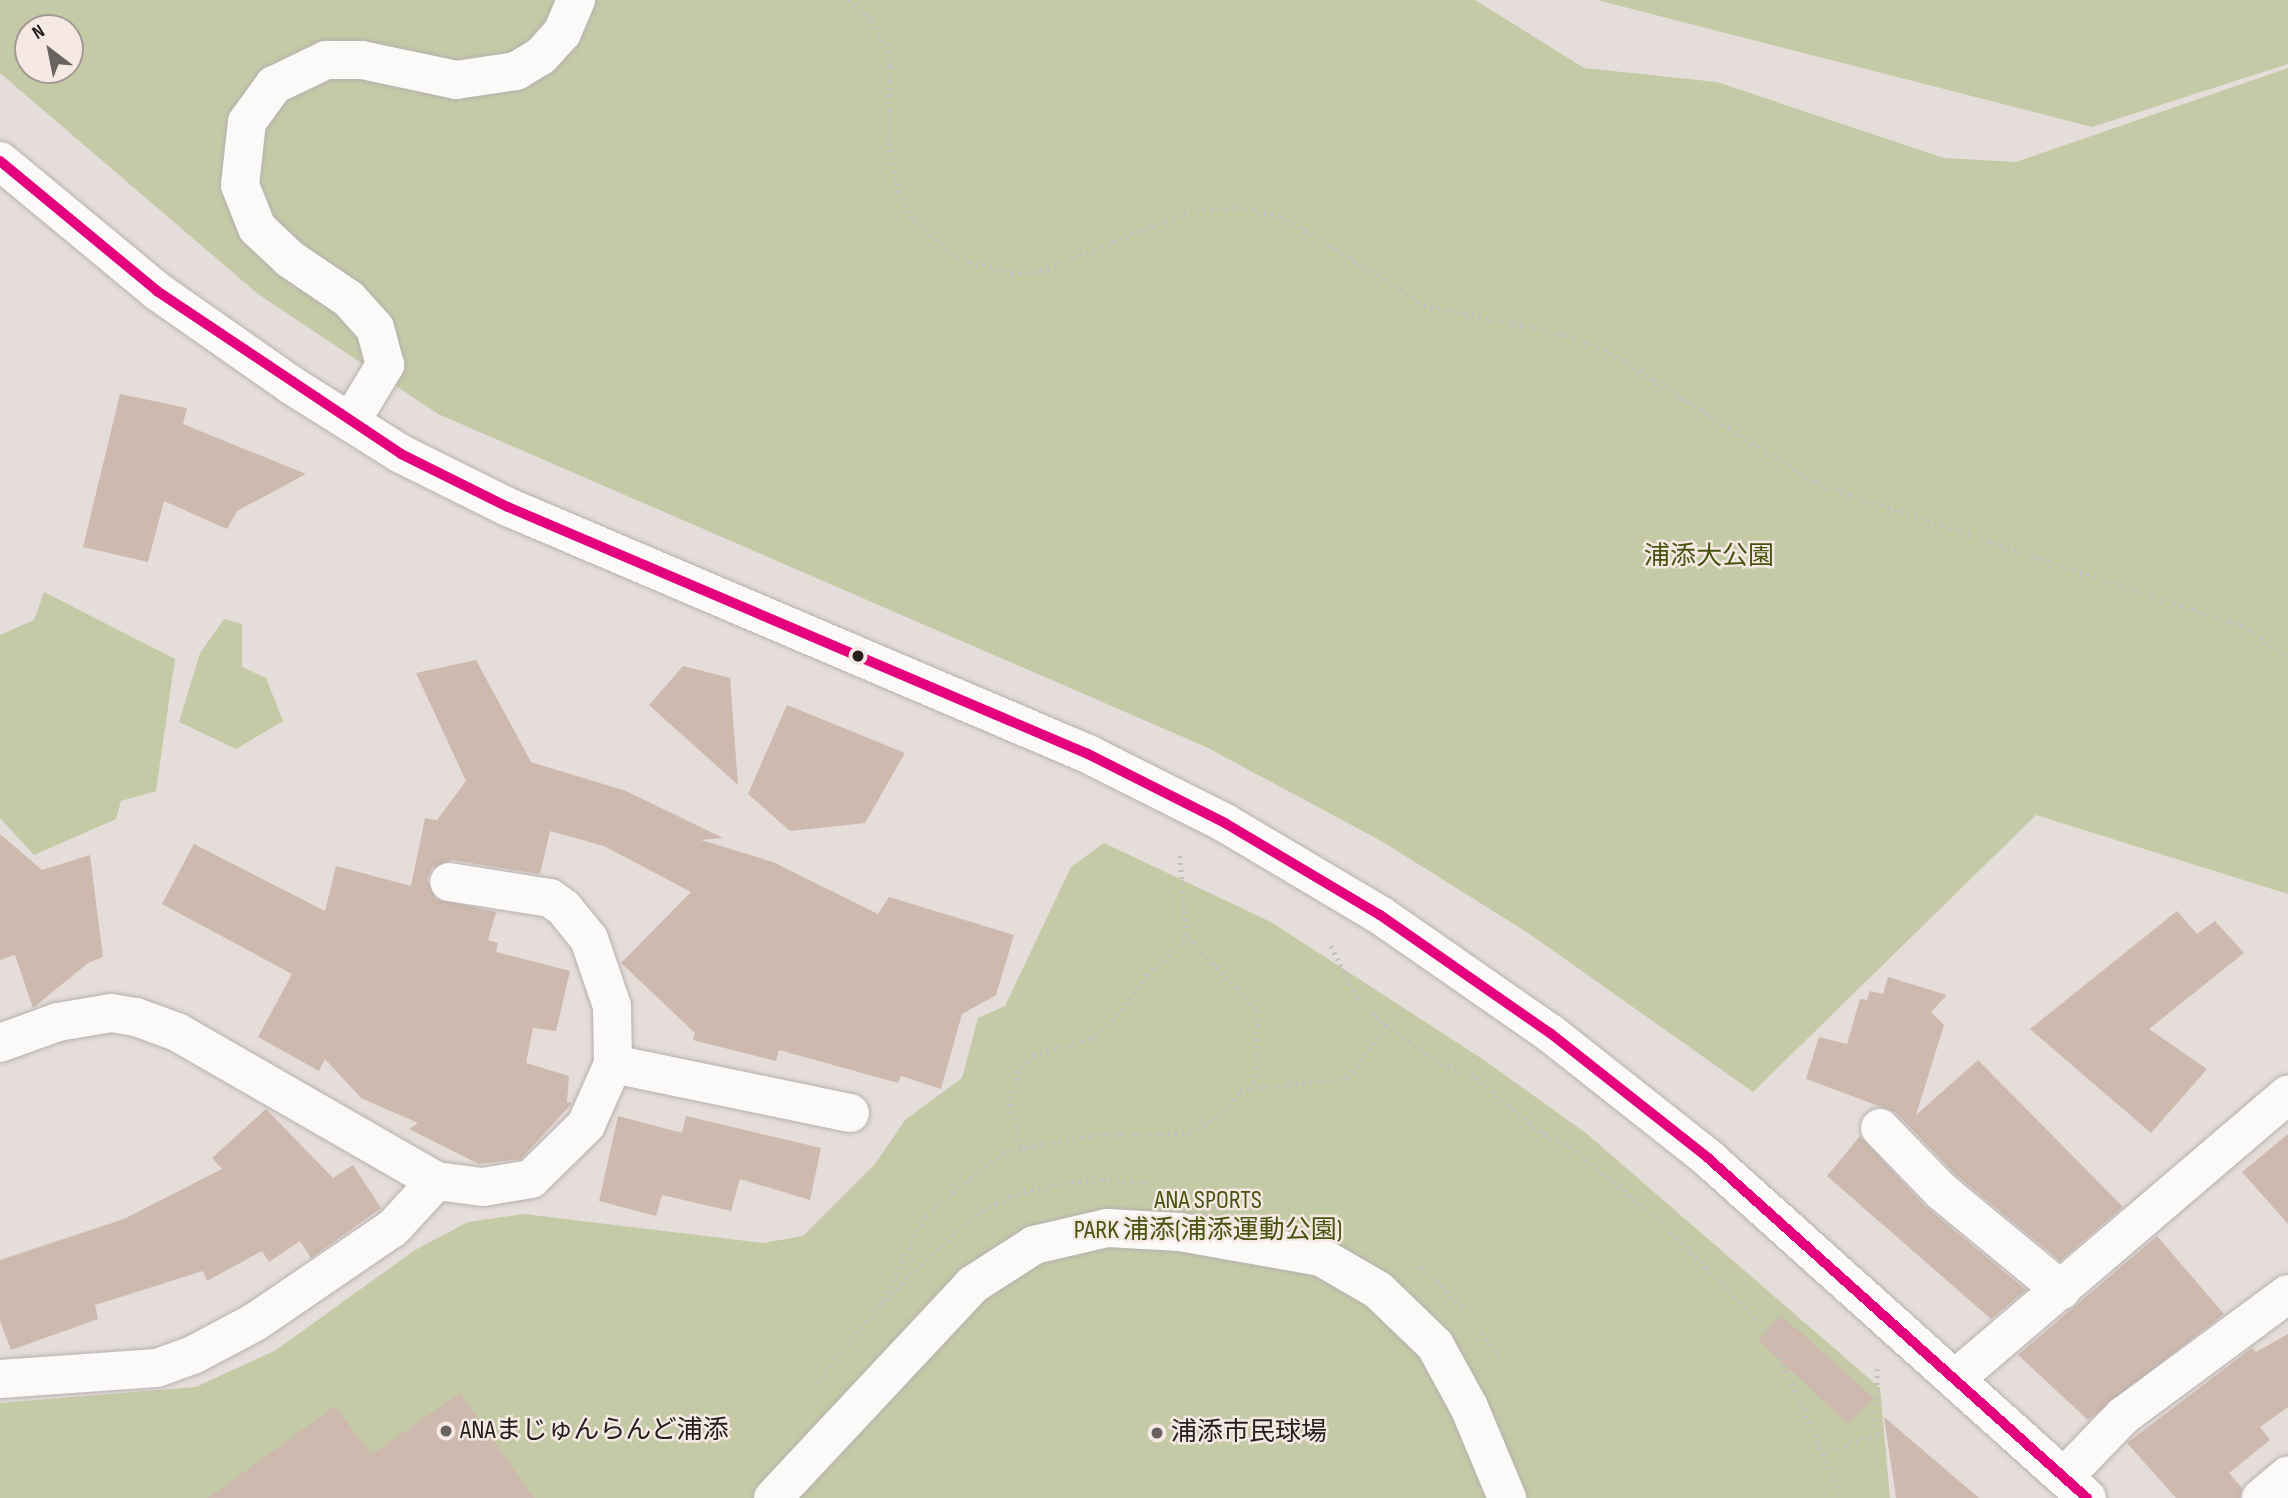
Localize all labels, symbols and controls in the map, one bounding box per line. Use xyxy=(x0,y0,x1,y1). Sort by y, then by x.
north arrow xyxy=(14,14,84,84)
text: N xyxy=(28,20,49,45)
park label: 浦添大公園 xyxy=(1644,541,1774,573)
unlabelled marker xyxy=(851,649,865,663)
park label: ANA SPORTS PARK 浦添(浦添運動公園) xyxy=(1074,1185,1342,1246)
place label: ANAまじゅんらんど浦添 xyxy=(460,1415,730,1447)
place label: 浦添市民球場 xyxy=(1171,1417,1327,1449)
marker: ANAまじゅんらんど浦添 xyxy=(438,1423,454,1439)
marker: 浦添市民球場 xyxy=(1149,1425,1165,1441)

